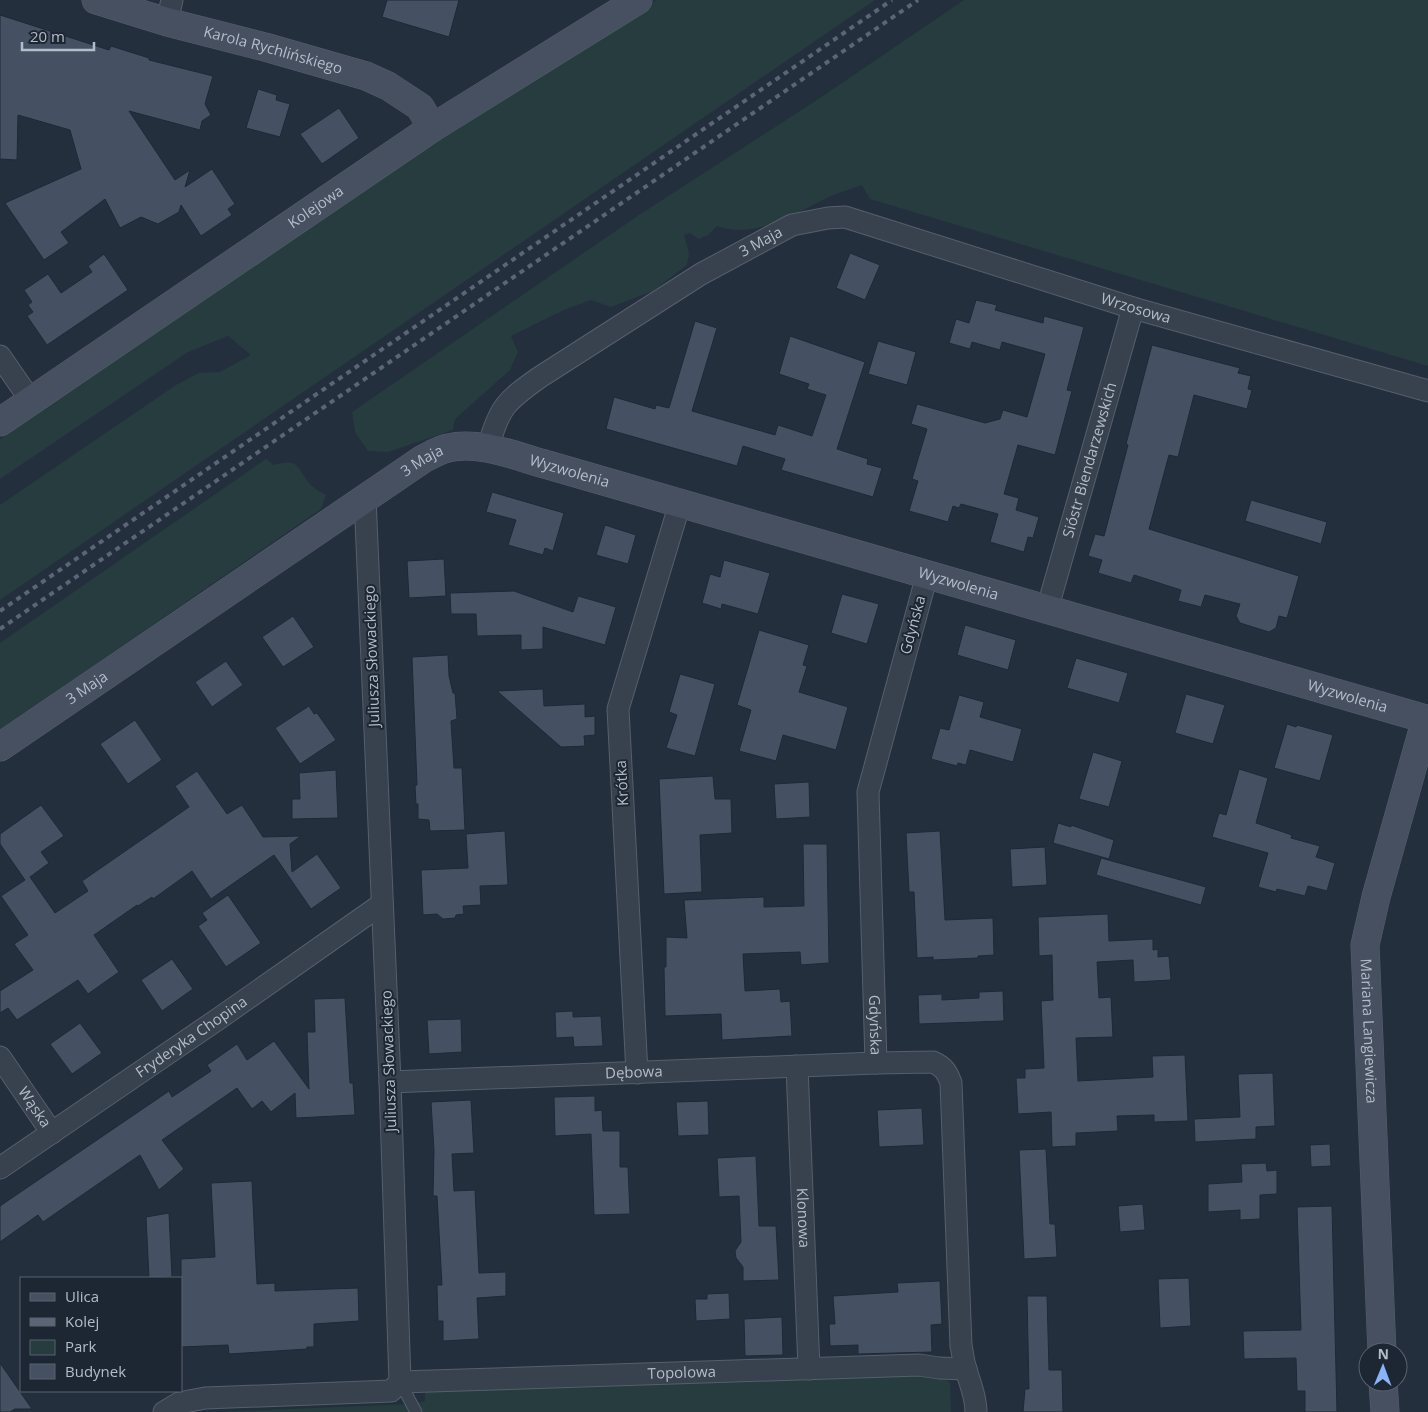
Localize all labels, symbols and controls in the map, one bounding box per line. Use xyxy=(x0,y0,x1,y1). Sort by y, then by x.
scale bar xyxy=(22,20,95,52)
street label: Karola Rychlińskiego xyxy=(202,21,345,78)
text: 20 m xyxy=(30,26,65,46)
street label: Kolejowa xyxy=(283,180,347,232)
street label: 3 Maja xyxy=(735,221,785,261)
street label: Wrzosowa xyxy=(1098,287,1173,327)
street label: Sióstr Biendarzewskich xyxy=(1057,380,1120,540)
street label: 3 Maja xyxy=(396,439,446,480)
street label: Wyzwolenia xyxy=(527,449,612,491)
street label: Wyzwolenia xyxy=(916,562,1001,604)
street label: Juliusza Słowackiego xyxy=(359,585,384,729)
street label: Gdyńska xyxy=(895,593,929,656)
street label: 3 Maja xyxy=(61,666,111,708)
street label: Wyzwolenia xyxy=(1305,674,1390,716)
street label: Krótka xyxy=(610,760,632,806)
street label: Mariana Langiewicza xyxy=(1357,958,1383,1104)
street label: Juliusza Słowackiego xyxy=(376,990,401,1134)
street label: Fryderyka Chopina xyxy=(131,991,251,1082)
street label: Gdyńska xyxy=(865,995,887,1055)
street label: Dębowa xyxy=(605,1060,663,1083)
street label: Wąska xyxy=(14,1082,56,1131)
street label: Klonowa xyxy=(793,1187,815,1248)
legend xyxy=(20,1277,182,1392)
text: Ulica xyxy=(65,1286,99,1306)
text: Kolej xyxy=(65,1311,99,1331)
text: Park xyxy=(65,1336,96,1356)
north arrow xyxy=(1358,1342,1408,1392)
text: N xyxy=(1377,1344,1389,1363)
text: Budynek xyxy=(65,1361,126,1381)
street label: Topolowa xyxy=(647,1361,716,1383)

